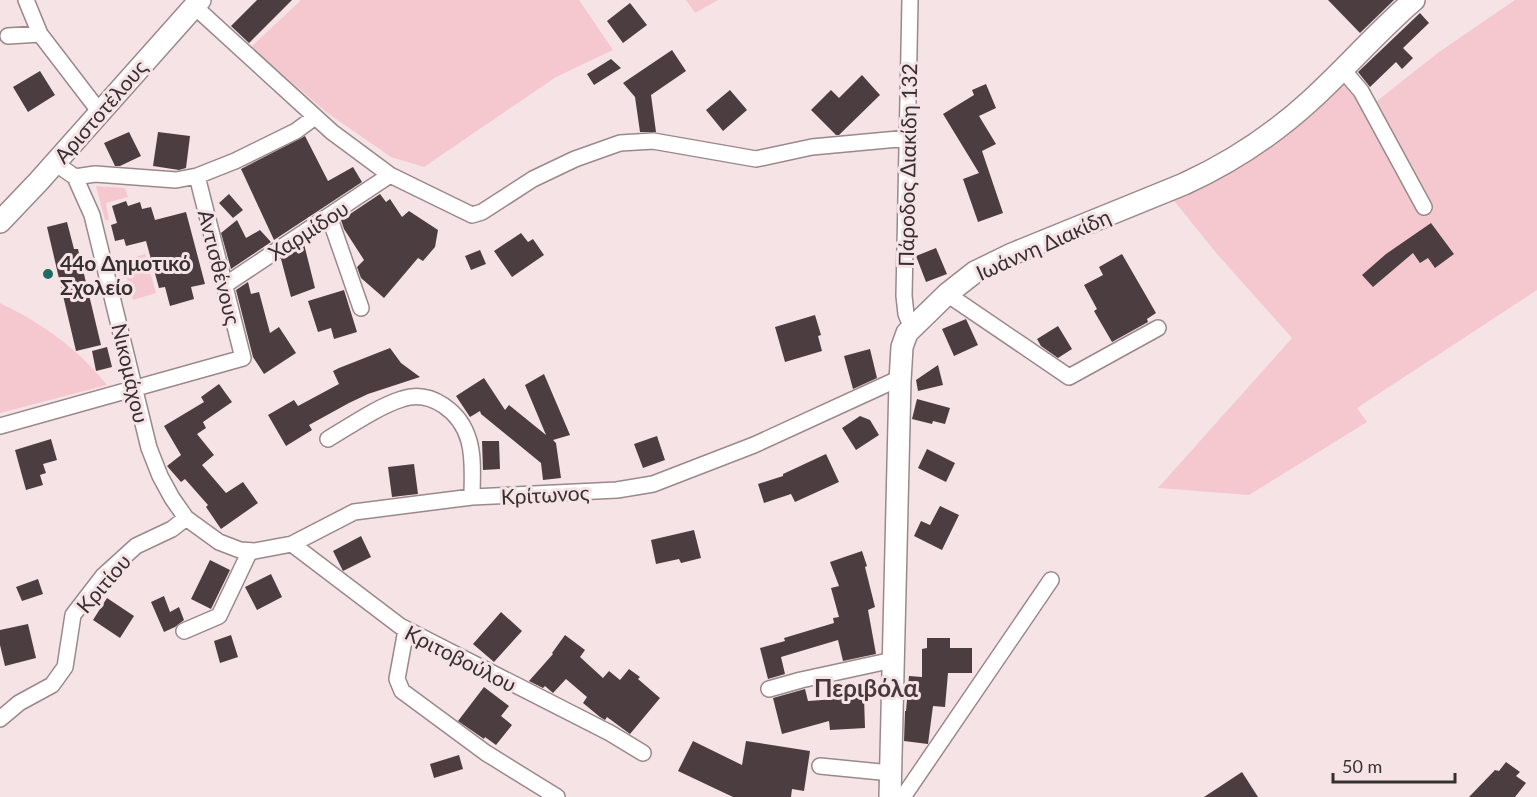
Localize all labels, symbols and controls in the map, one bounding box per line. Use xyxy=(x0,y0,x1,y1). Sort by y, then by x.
street label: Αριστοτέλους xyxy=(48,54,152,168)
street label: Πάροδος Διακίδη 132 xyxy=(893,63,921,267)
street label: Χαρμίδου xyxy=(263,195,353,265)
street label: Ιωάννη Διακίδη xyxy=(972,203,1114,285)
street label: Αντισθένους xyxy=(194,207,246,327)
place label: 44ο Δημοτικό Σχολείο xyxy=(60,250,191,299)
marker: 44ο Δημοτικό Σχολείο xyxy=(41,267,55,281)
street label: Νικομάχου xyxy=(107,321,155,425)
street label: Κρίτωνος xyxy=(500,479,590,509)
street label: Κριτίου xyxy=(71,548,135,618)
street label: Κριτοβούλου xyxy=(401,619,521,697)
district label: Περιβόλα xyxy=(814,673,918,702)
scale bar xyxy=(1333,746,1454,784)
text: 50 m xyxy=(1342,755,1382,777)

